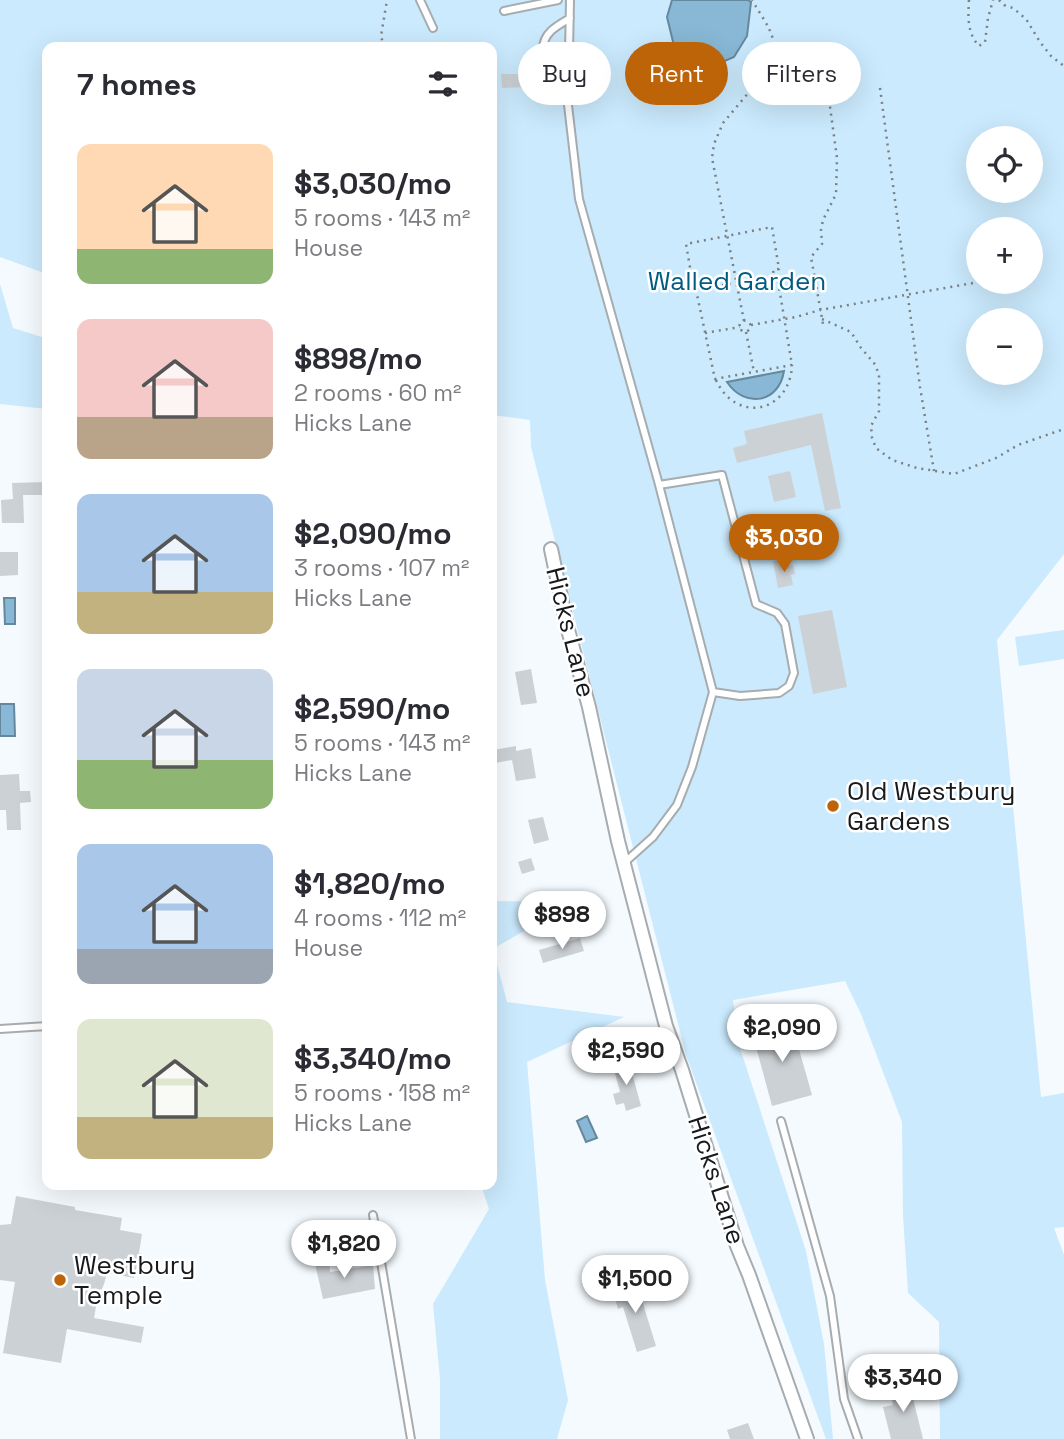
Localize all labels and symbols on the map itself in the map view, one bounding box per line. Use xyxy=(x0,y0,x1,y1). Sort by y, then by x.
park label: Walled Garden xyxy=(648,264,826,298)
pin: $3,030 xyxy=(727,514,841,574)
street label: Hicks Lane xyxy=(538,563,604,701)
place label: Old Westbury Gardens xyxy=(847,774,1016,838)
marker: Old Westbury Gardens xyxy=(825,798,841,814)
pin: $898 xyxy=(521,892,603,951)
pin: $2,090 xyxy=(725,1004,839,1064)
pin: $2,590 xyxy=(569,1028,683,1087)
street label: Hicks Lane xyxy=(680,1111,754,1249)
pin: $1,820 xyxy=(287,1220,401,1280)
place label: Westbury Temple xyxy=(74,1248,196,1312)
pin: $1,500 xyxy=(578,1256,692,1315)
marker: Westbury Temple xyxy=(52,1272,68,1288)
pin: $3,340 xyxy=(846,1354,960,1414)

